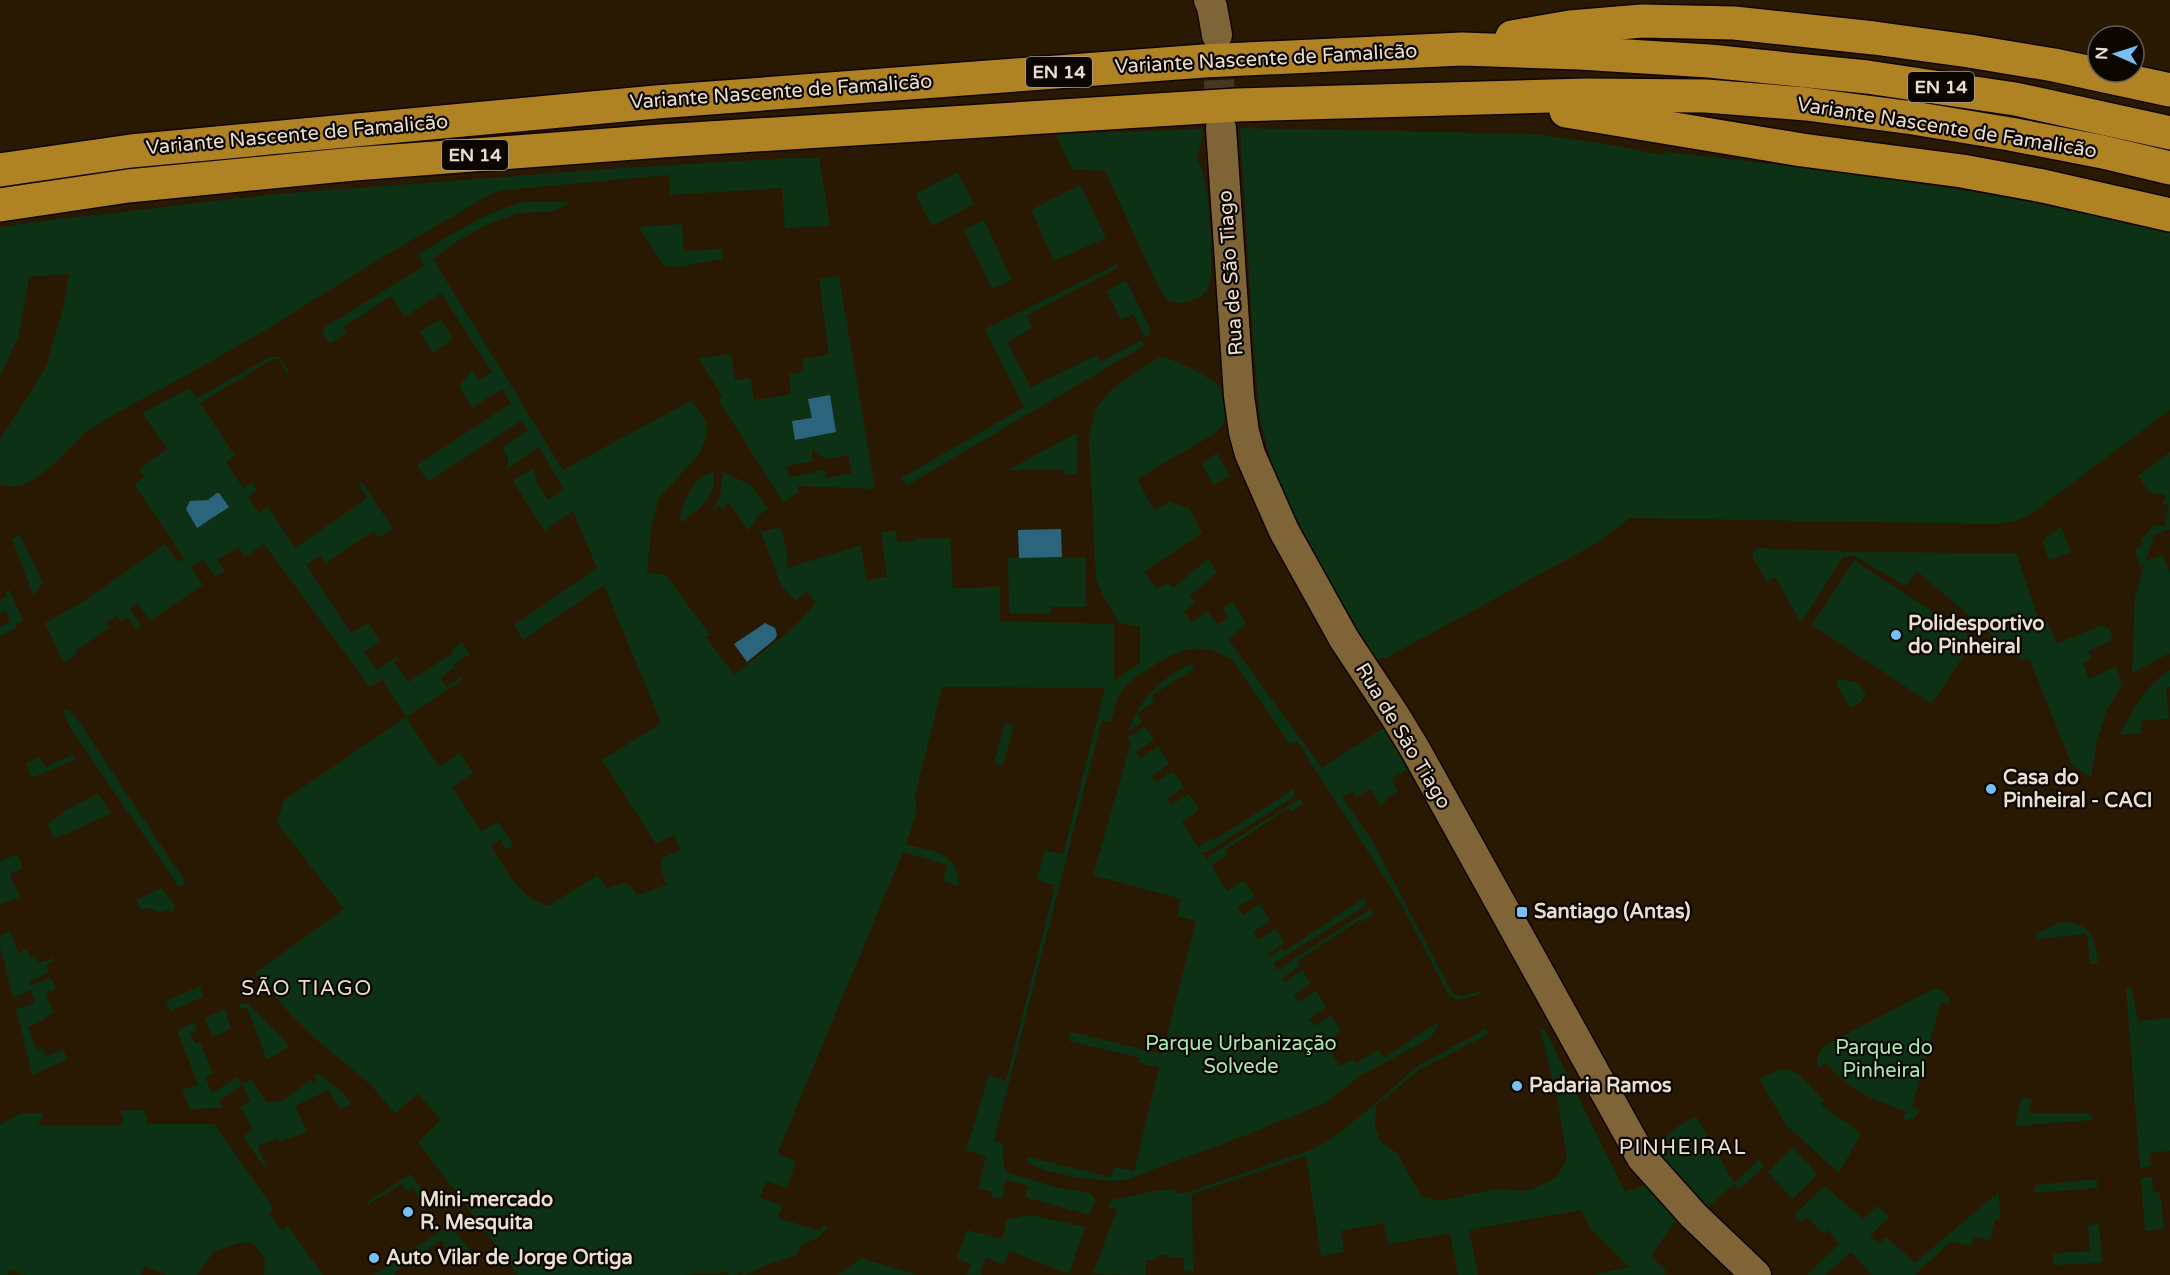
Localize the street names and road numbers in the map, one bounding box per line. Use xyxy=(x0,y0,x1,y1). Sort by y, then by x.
street label: Variante Nascente de Famalicão xyxy=(1114,39,1418,79)
road number: EN 14 xyxy=(1026,57,1092,87)
street label: Variante Nascente de Famalicão xyxy=(629,69,933,115)
road number: EN 14 xyxy=(1908,72,1974,102)
street label: Variante Nascente de Famalicão xyxy=(1795,92,2099,164)
street label: Variante Nascente de Famalicão xyxy=(145,110,449,160)
road number: EN 14 xyxy=(442,140,508,170)
street label: Rua de São Tiago xyxy=(1213,189,1249,357)
street label: Rua de São Tiago xyxy=(1350,659,1456,813)

